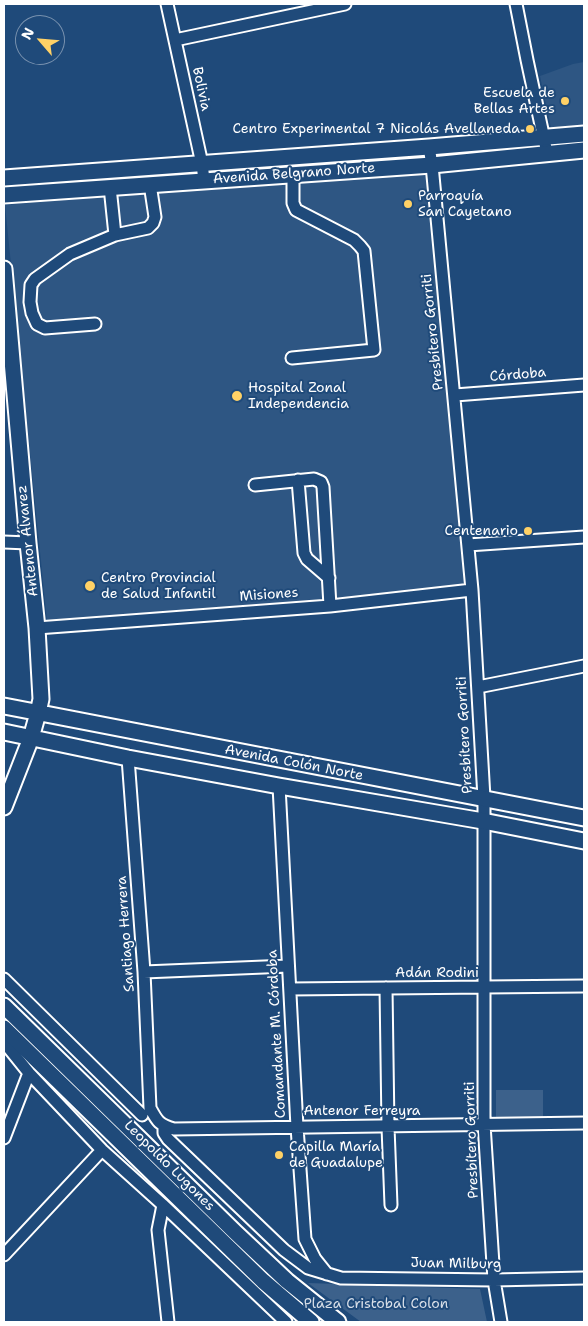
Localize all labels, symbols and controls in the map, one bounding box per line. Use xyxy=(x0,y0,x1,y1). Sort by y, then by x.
north arrow xyxy=(15,15,65,65)
text: N xyxy=(17,25,38,43)
street label: Bolivia xyxy=(188,65,214,113)
place label: Escuela de Bellas Artes xyxy=(474,85,555,118)
marker: Escuela de Bellas Artes xyxy=(559,95,571,107)
place label: Centro Experimental 7 Nicolás Avellaneda xyxy=(232,121,520,137)
marker: Centro Experimental 7 Nicolás Avellaneda xyxy=(524,123,536,135)
street label: Avenida Belgrano Norte xyxy=(212,160,376,188)
place label: Parroquía San Cayetano xyxy=(418,188,512,220)
marker: Parroquía San Cayetano xyxy=(402,198,414,210)
street label: Presbítero Gorriti xyxy=(419,273,447,391)
street label: Córdoba xyxy=(489,364,547,386)
place label: Hospital Zonal Independencia xyxy=(248,380,349,412)
marker: Hospital Zonal Independencia xyxy=(230,389,244,403)
street label: Antenor Álvarez xyxy=(14,484,42,598)
place label: Centenario xyxy=(445,523,518,539)
marker: Centenario xyxy=(522,525,534,537)
place label: Centro Provincial de Salud Infantil xyxy=(101,570,216,602)
marker: Centro Provincial de Salud Infantil xyxy=(83,579,97,593)
street label: Misiones xyxy=(239,585,299,605)
street label: Presbítero Gorriti xyxy=(454,676,476,794)
street label: Avenida Colón Norte xyxy=(223,741,365,785)
street label: Santiago Herrera xyxy=(114,875,138,993)
street label: Comandante M. Córdoba xyxy=(264,949,290,1119)
street label: Adán Rodini xyxy=(395,965,479,981)
street label: Presbítero Gorriti xyxy=(462,1081,482,1199)
street label: Antenor Ferreyra xyxy=(303,1103,421,1119)
street label: Leopoldo Lugones xyxy=(120,1117,218,1215)
place label: Capilla María de Guadalupe xyxy=(289,1139,383,1172)
marker: Capilla María de Guadalupe xyxy=(273,1149,285,1161)
street label: Juan Milburg xyxy=(411,1255,501,1273)
park label: Plaza Cristobal Colon xyxy=(304,1296,448,1312)

